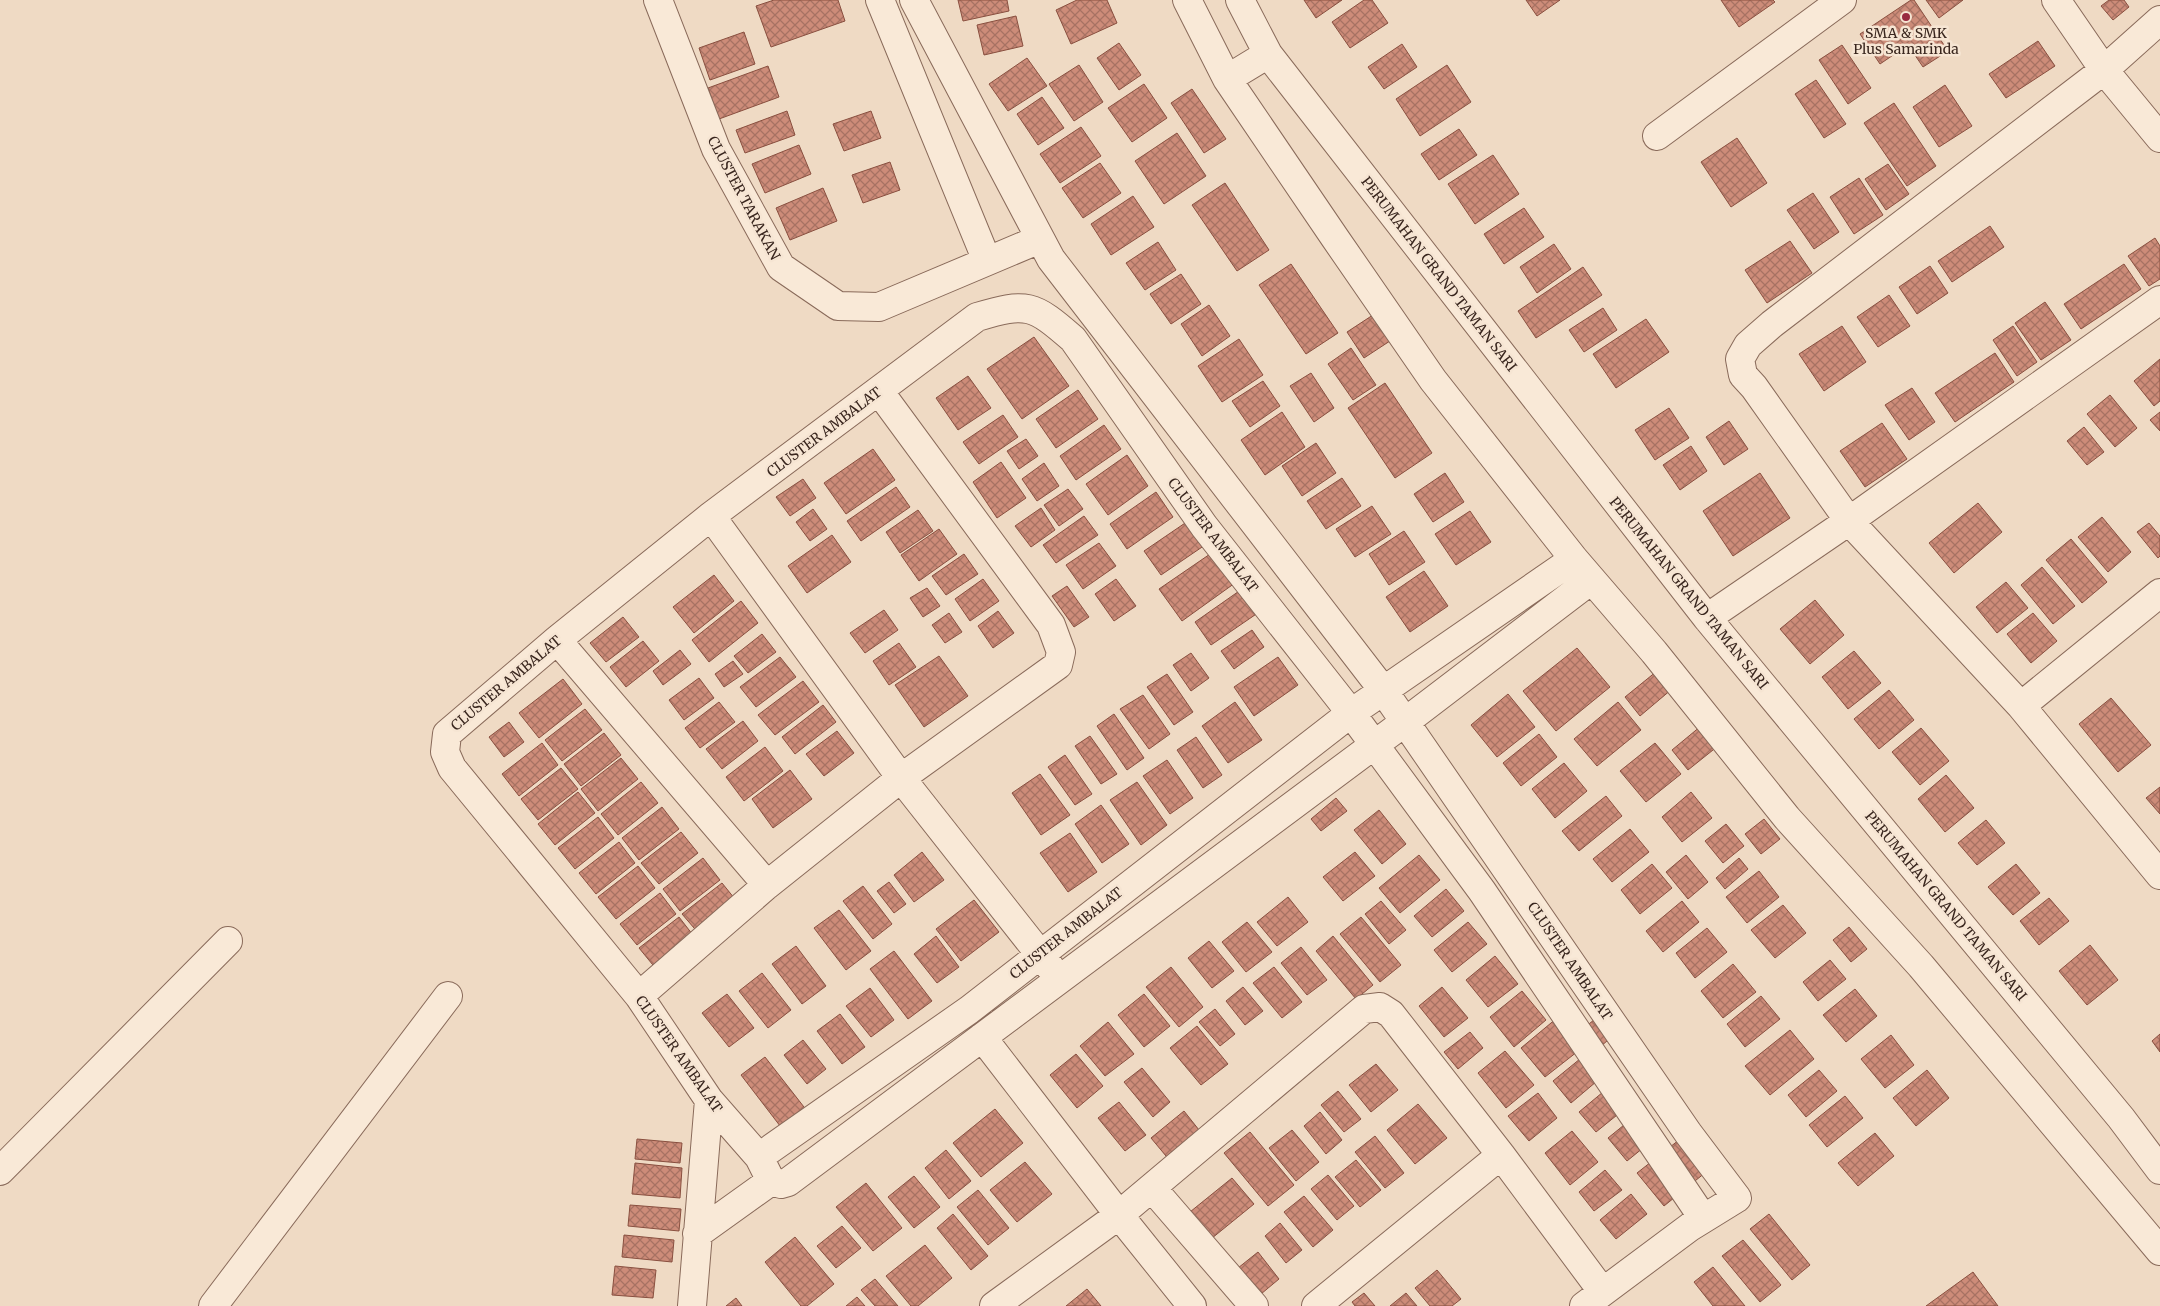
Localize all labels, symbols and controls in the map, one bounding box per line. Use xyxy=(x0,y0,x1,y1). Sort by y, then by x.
marker: SMA & SMK Plus Samarinda xyxy=(1900,11,1912,23)
place label: SMA & SMK Plus Samarinda xyxy=(1853,24,1959,58)
street label: CLUSTER TARAKAN xyxy=(704,133,784,263)
street label: PERUMAHAN GRAND TAMAN SARI xyxy=(1357,173,1521,375)
street label: CLUSTER AMBALAT xyxy=(763,383,885,481)
street label: CLUSTER AMBALAT xyxy=(1164,474,1262,596)
street label: PERUMAHAN GRAND TAMAN SARI xyxy=(1606,493,1772,693)
street label: CLUSTER AMBALAT xyxy=(447,631,565,735)
street label: PERUMAHAN GRAND TAMAN SARI xyxy=(1861,807,2031,1005)
street label: CLUSTER AMBALAT xyxy=(1006,883,1126,983)
street label: CLUSTER AMBALAT xyxy=(1524,898,1616,1024)
street label: CLUSTER AMBALAT xyxy=(632,992,726,1116)

